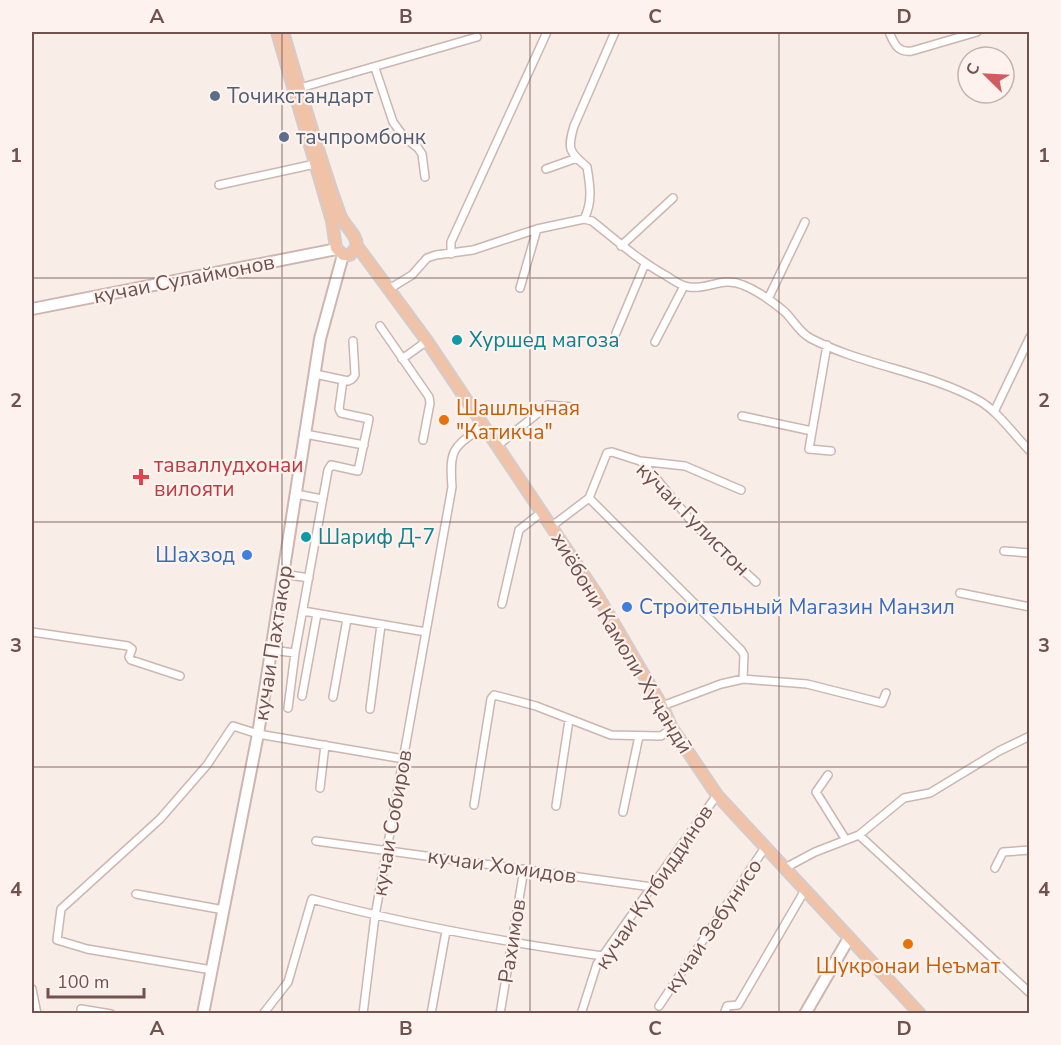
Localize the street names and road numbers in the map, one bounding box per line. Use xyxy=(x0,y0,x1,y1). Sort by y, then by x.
street label: кучаи Сулаймонов xyxy=(91,248,277,310)
street label: кӯчаи Гулистон xyxy=(630,456,756,582)
street label: хиёбони Камоли Хуҷандӣ xyxy=(545,527,699,759)
street label: кучаи Пахтакор xyxy=(247,563,299,723)
street label: кучаи Собиров xyxy=(365,747,419,899)
street label: кучаи Кутбиддинов xyxy=(588,799,720,975)
street label: кучаи Хомидов xyxy=(426,842,578,890)
street label: кучаи Зебунисо xyxy=(658,853,768,999)
street label: Рахимов xyxy=(492,897,532,985)

